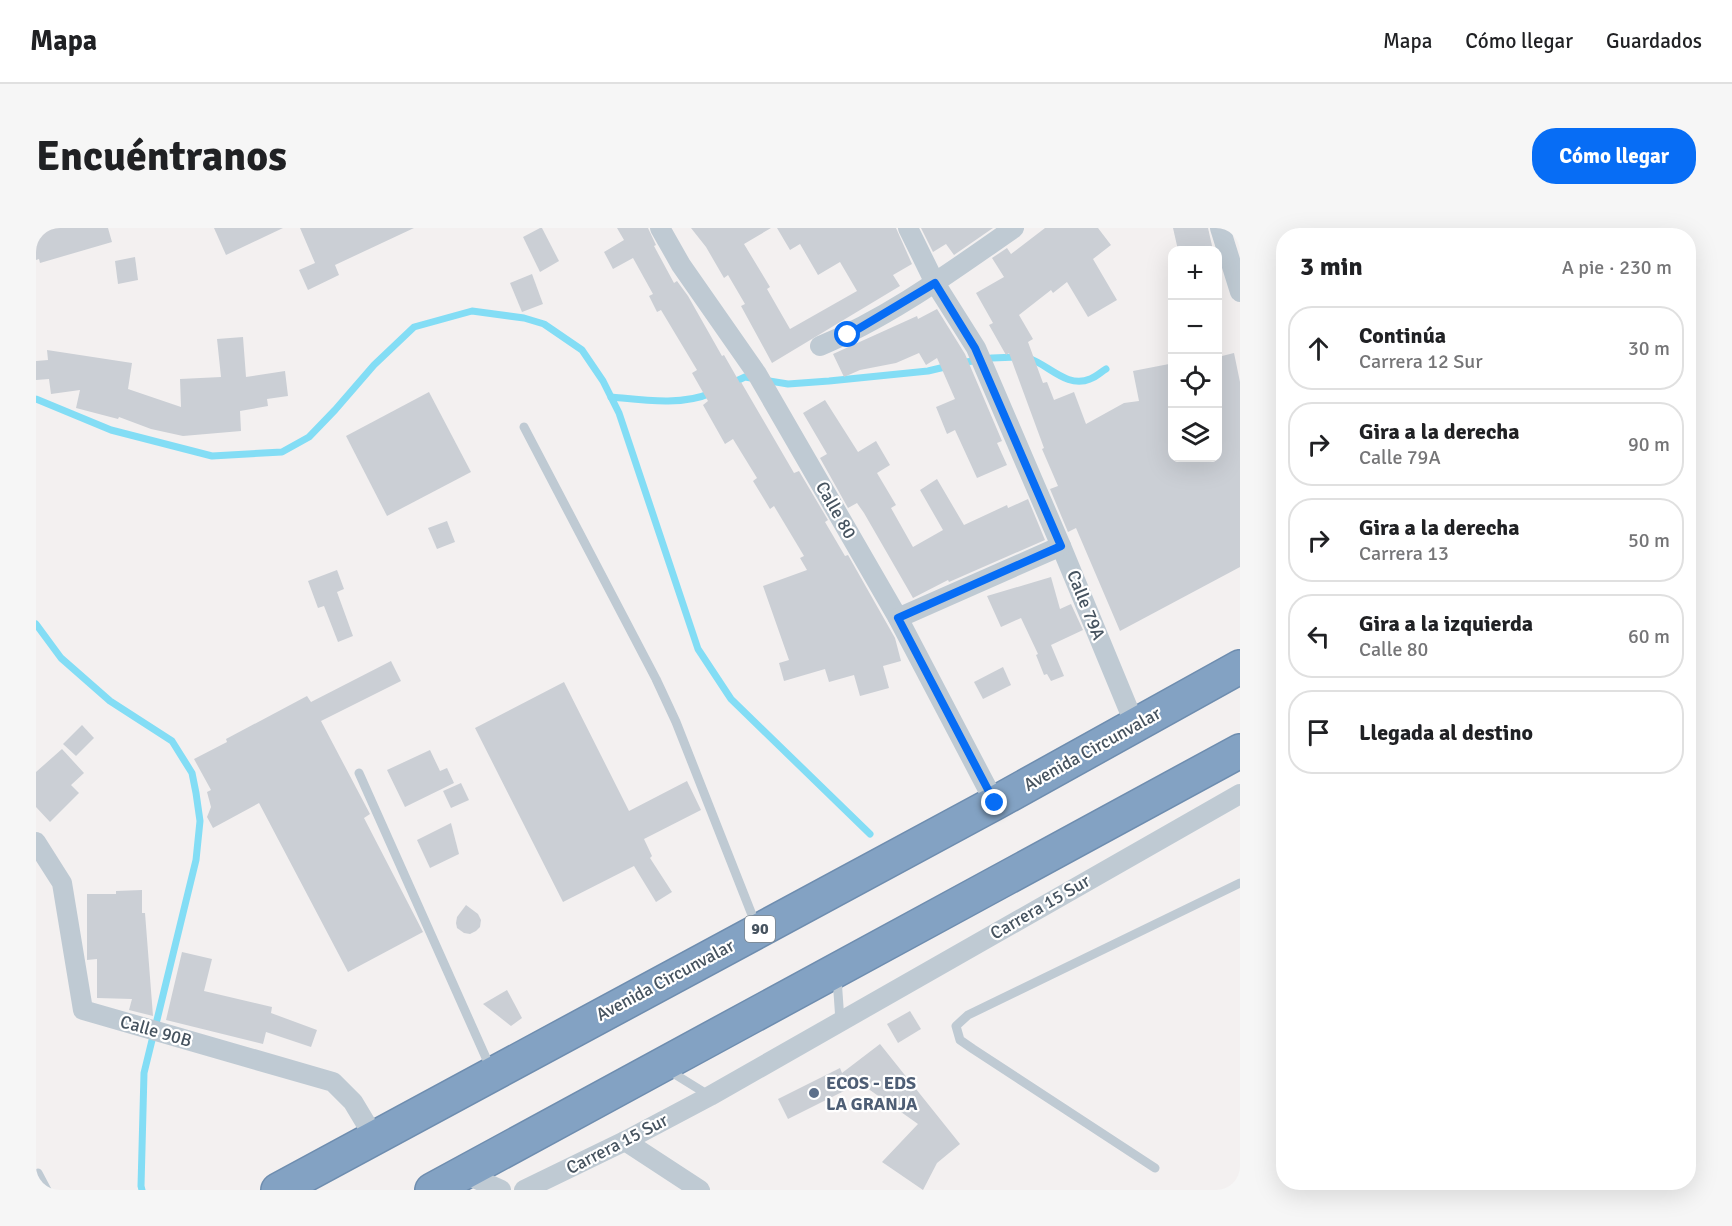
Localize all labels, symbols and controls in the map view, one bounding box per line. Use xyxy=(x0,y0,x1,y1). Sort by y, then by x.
text: Mapa xyxy=(30,24,97,58)
text: Mapa xyxy=(1383,28,1432,54)
text: Cómo llegar xyxy=(1465,28,1573,54)
text: Guardados xyxy=(1606,28,1702,54)
button: Cómo llegar xyxy=(1532,128,1696,184)
text: Encuéntranos xyxy=(36,131,287,182)
map controls xyxy=(1168,246,1222,462)
button: + xyxy=(1168,246,1222,300)
text: 3 min xyxy=(1300,251,1363,283)
text: A pie · 230 m xyxy=(1562,255,1672,280)
button: − xyxy=(1168,300,1222,354)
route start xyxy=(834,321,860,347)
text: Continúa xyxy=(1359,322,1446,349)
icon: ahead xyxy=(1302,332,1335,365)
text: 30 m xyxy=(1628,336,1670,361)
text: Carrera 12 Sur xyxy=(1359,349,1483,374)
button: locate xyxy=(1168,354,1222,408)
button: layers xyxy=(1168,408,1222,462)
text: Gira a la derecha xyxy=(1359,418,1520,445)
icon: right xyxy=(1302,428,1335,461)
text: 90 m xyxy=(1628,432,1670,457)
text: Calle 79A xyxy=(1359,445,1441,470)
street label: Calle 80 xyxy=(811,477,861,543)
text: Gira a la derecha xyxy=(1359,514,1520,541)
icon: right xyxy=(1302,524,1335,557)
text: 50 m xyxy=(1628,528,1670,553)
text: Carrera 13 xyxy=(1359,541,1449,566)
street label: Calle 79A xyxy=(1062,567,1110,643)
text: Gira a la izquierda xyxy=(1359,610,1533,637)
icon: left xyxy=(1302,620,1335,653)
text: 60 m xyxy=(1628,624,1670,649)
text: Calle 80 xyxy=(1359,637,1428,662)
street label: Avenida Circunvalar xyxy=(1020,702,1165,796)
icon: arrive xyxy=(1302,716,1335,749)
text: Llegada al destino xyxy=(1359,719,1533,746)
route end xyxy=(981,789,1007,815)
street label: Carrera 15 Sur xyxy=(986,869,1094,944)
road number: 90 xyxy=(745,916,775,942)
street label: Avenida Circunvalar xyxy=(592,934,738,1026)
street label: Calle 90B xyxy=(118,1010,194,1052)
place label: ECOS - EDS LA GRANJA xyxy=(826,1072,918,1115)
marker: ECOS - EDS LA GRANJA xyxy=(807,1086,821,1100)
street label: Carrera 15 Sur xyxy=(562,1109,672,1179)

